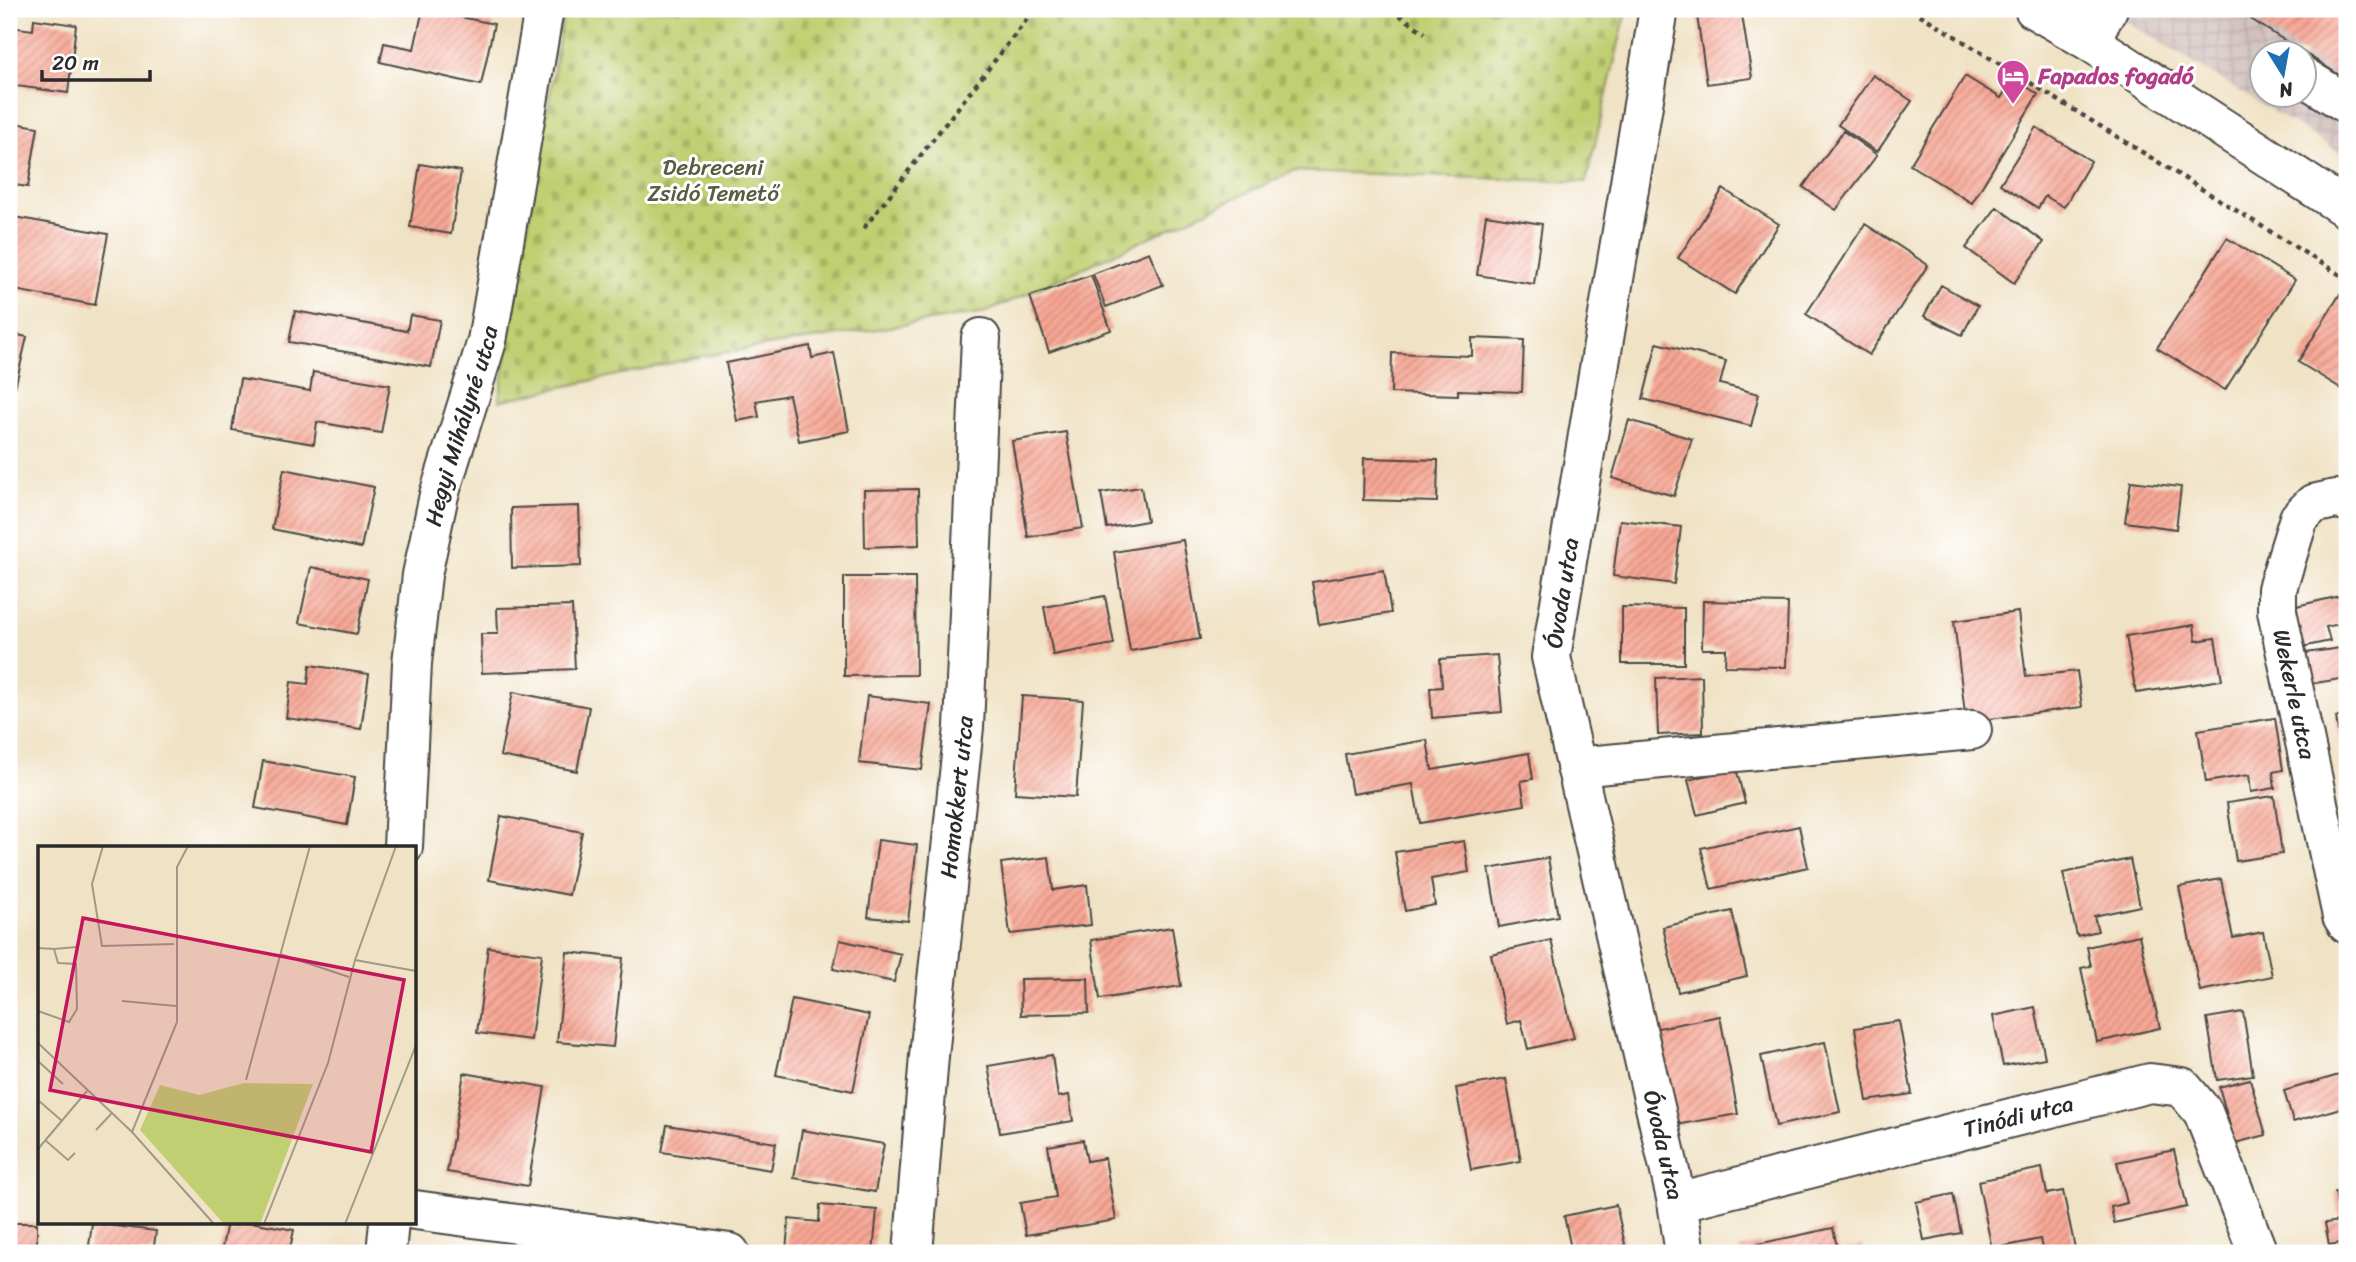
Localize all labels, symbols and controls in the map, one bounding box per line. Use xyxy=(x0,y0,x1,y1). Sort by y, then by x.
scale bar xyxy=(42,38,150,82)
north arrow xyxy=(2248,38,2318,108)
text: 20 m xyxy=(52,44,99,82)
place label: Fapados fogadó xyxy=(2037,56,2195,97)
hotel icon: Fapados fogadó xyxy=(1994,57,2032,106)
text: N xyxy=(2276,73,2297,108)
park label: Debreceni Zsidó Temető xyxy=(647,147,780,214)
street label: Hegyi Mihályné utca xyxy=(413,322,510,530)
street label: Óvoda utca xyxy=(1534,535,1591,651)
street label: Wekerle utca xyxy=(2260,626,2328,764)
street label: Homokkert utca xyxy=(928,715,985,880)
inset map xyxy=(38,846,416,1224)
street label: Tinódi utca xyxy=(1959,1083,2078,1150)
street label: Óvoda utca xyxy=(1631,1086,1696,1204)

